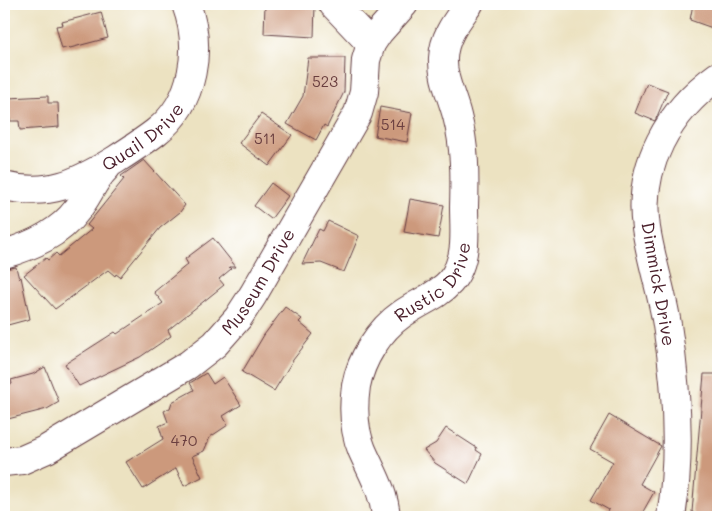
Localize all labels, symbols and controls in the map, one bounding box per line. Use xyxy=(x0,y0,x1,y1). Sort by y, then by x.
house number: 523 xyxy=(312,71,338,91)
street label: Quail Drive xyxy=(97,98,189,176)
house number: 514 xyxy=(381,114,405,134)
house number: 511 xyxy=(254,128,276,148)
street label: Dimmick Drive xyxy=(636,220,682,348)
street label: Museum Drive xyxy=(215,224,300,340)
street label: Rustic Drive xyxy=(389,241,475,327)
house number: 470 xyxy=(171,430,197,450)

